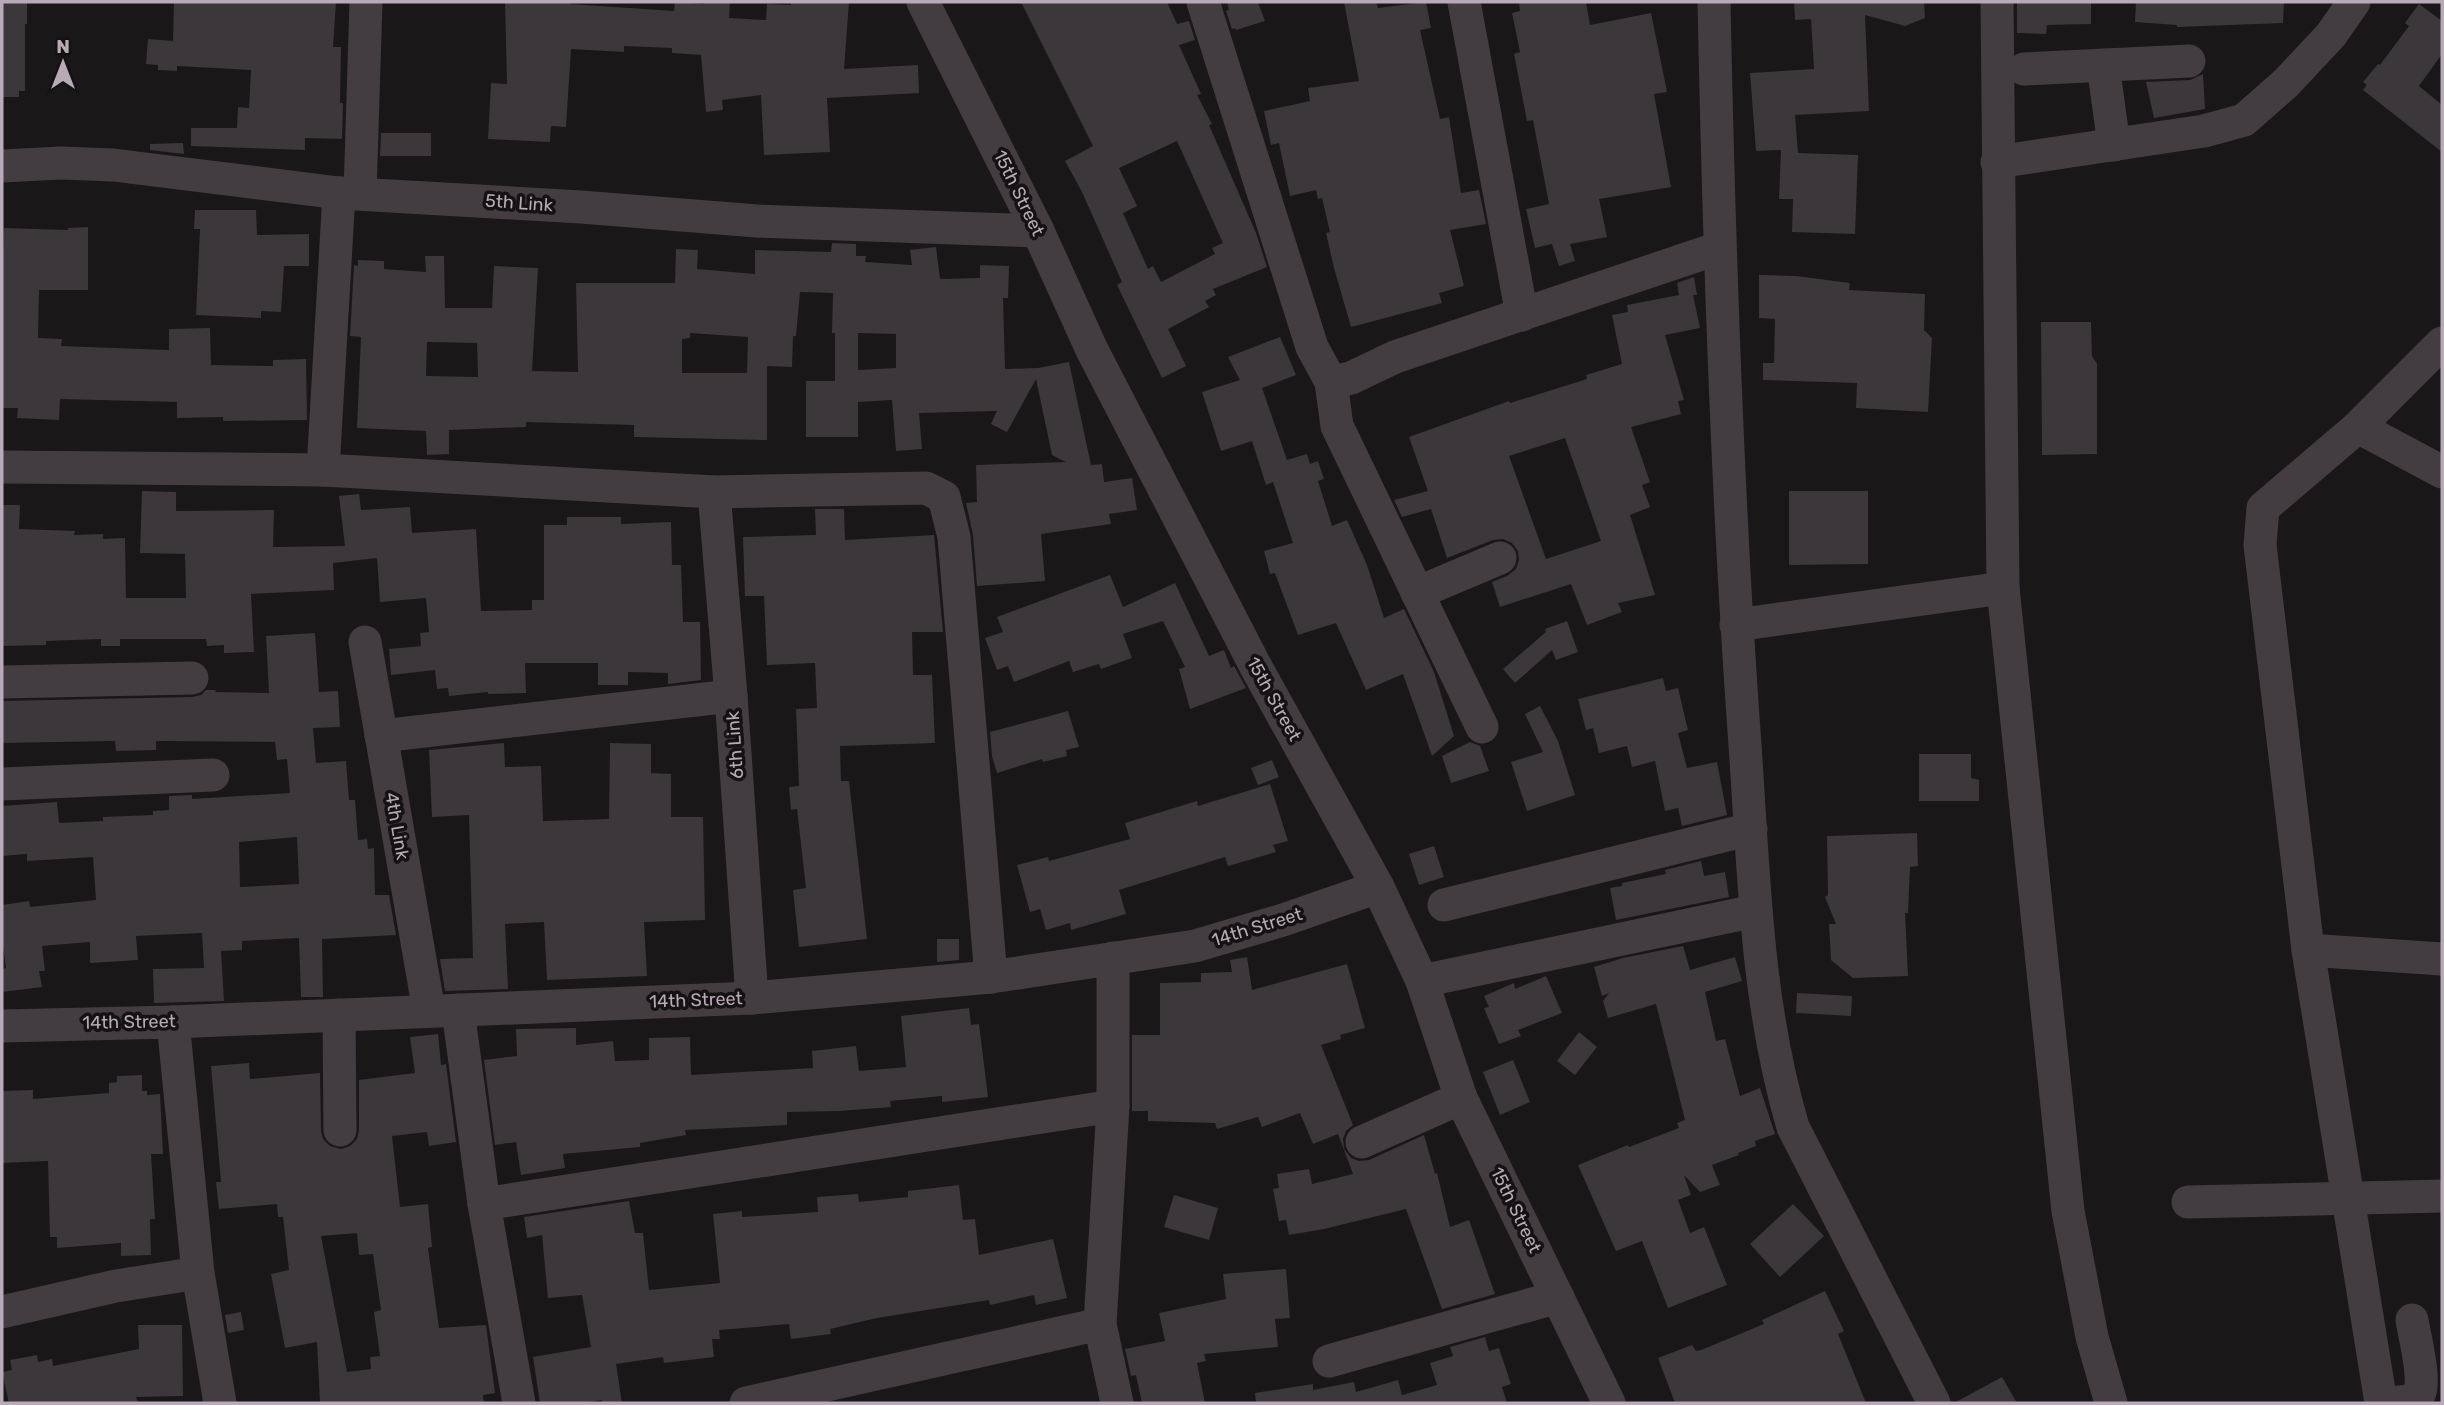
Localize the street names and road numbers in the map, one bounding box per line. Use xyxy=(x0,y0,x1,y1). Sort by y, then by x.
street label: 15th Street xyxy=(989,146,1049,240)
street label: 5th Link xyxy=(484,190,554,216)
street label: 15th Street xyxy=(1242,653,1306,745)
street label: 6th Link xyxy=(722,710,748,780)
street label: 4th Link xyxy=(380,790,414,862)
street label: 14th Street xyxy=(1209,903,1305,951)
street label: 14th Street xyxy=(649,987,743,1013)
street label: 14th Street xyxy=(82,1010,176,1034)
street label: 15th Street xyxy=(1486,1163,1546,1257)

